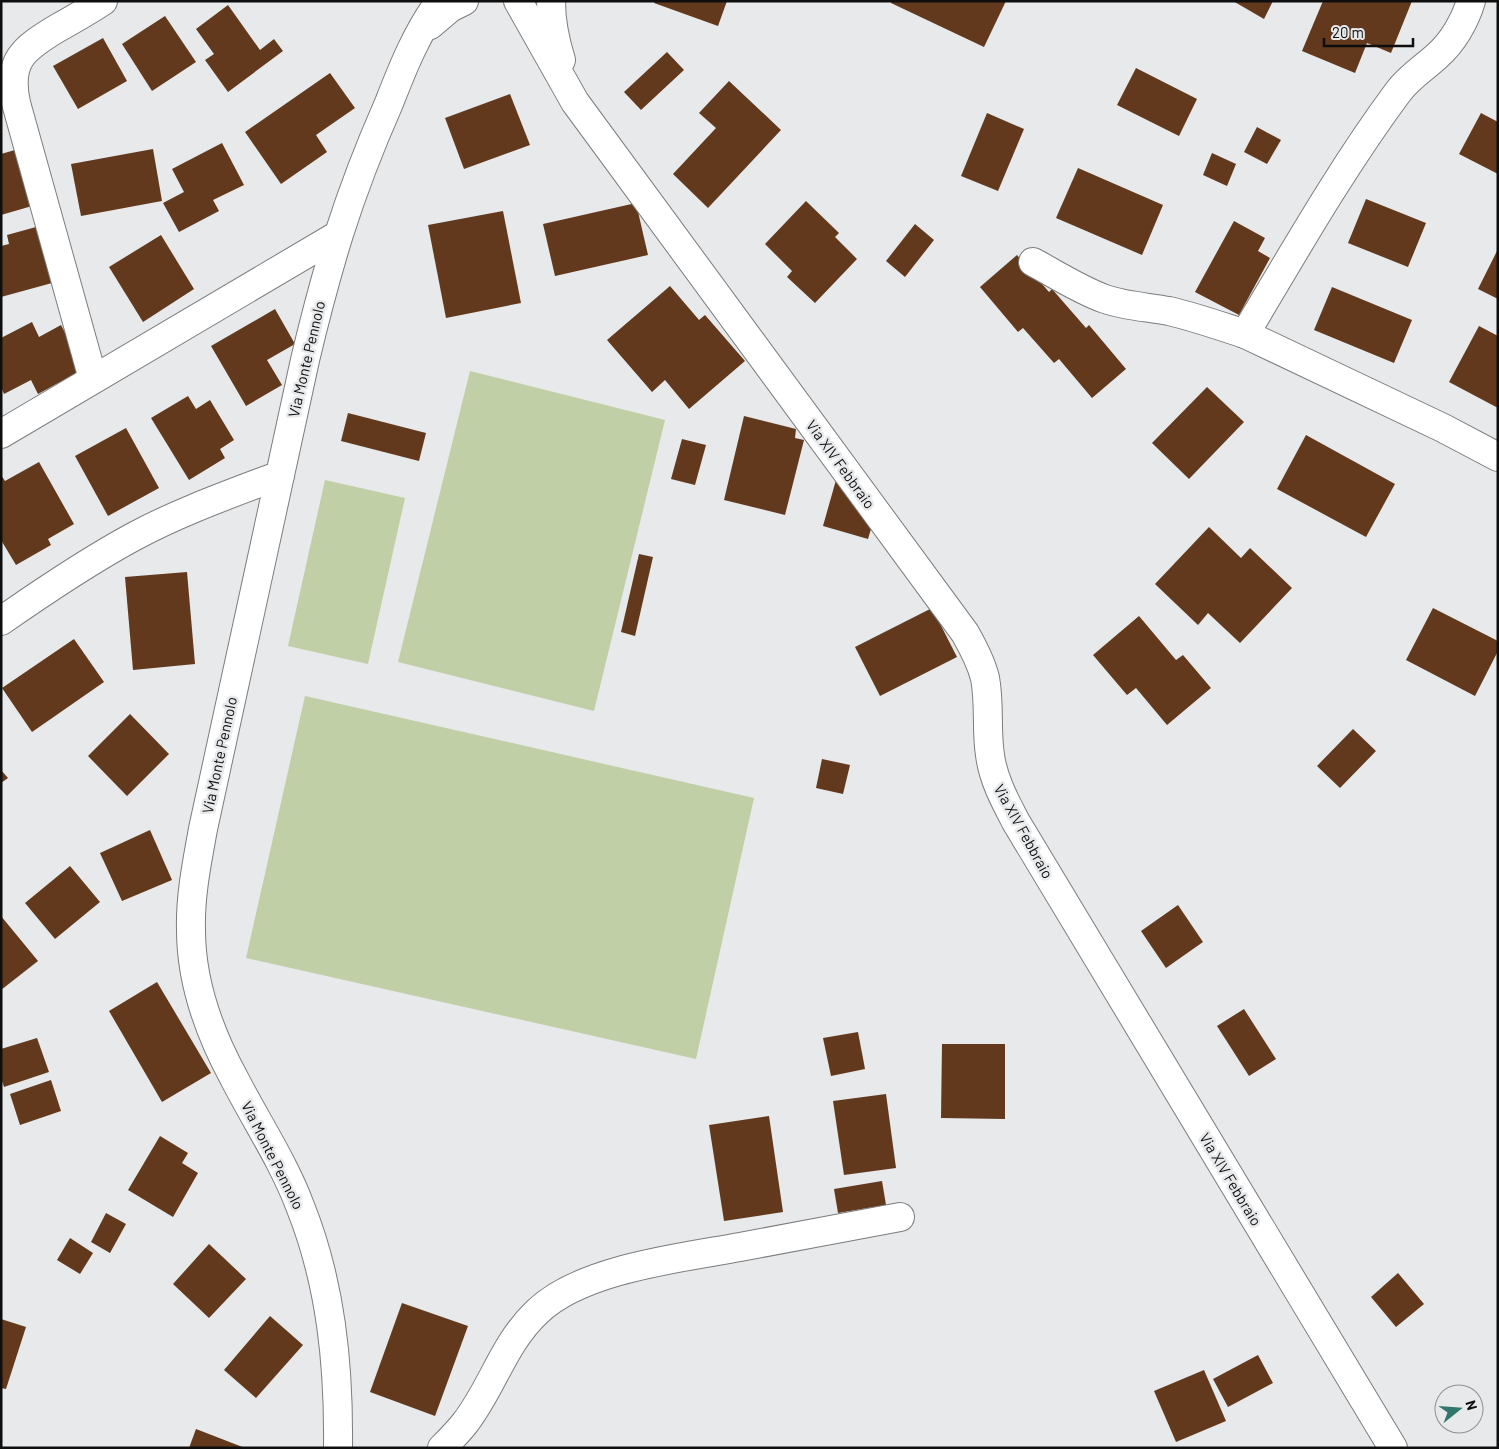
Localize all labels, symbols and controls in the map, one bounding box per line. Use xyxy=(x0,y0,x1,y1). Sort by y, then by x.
scale bar xyxy=(1324,15,1413,47)
text: 20 m xyxy=(1332,23,1364,41)
street label: Via Monte Pennolo xyxy=(284,299,328,419)
street label: Via XIV Febbraio xyxy=(803,416,879,512)
street label: Via Monte Pennolo xyxy=(198,695,240,815)
street label: Via XIV Febbraio xyxy=(991,781,1057,881)
street label: Via Monte Pennolo xyxy=(238,1098,308,1212)
street label: Via XIV Febbraio xyxy=(1196,1129,1266,1229)
north arrow xyxy=(1434,1384,1484,1434)
text: N xyxy=(1462,1398,1481,1412)

